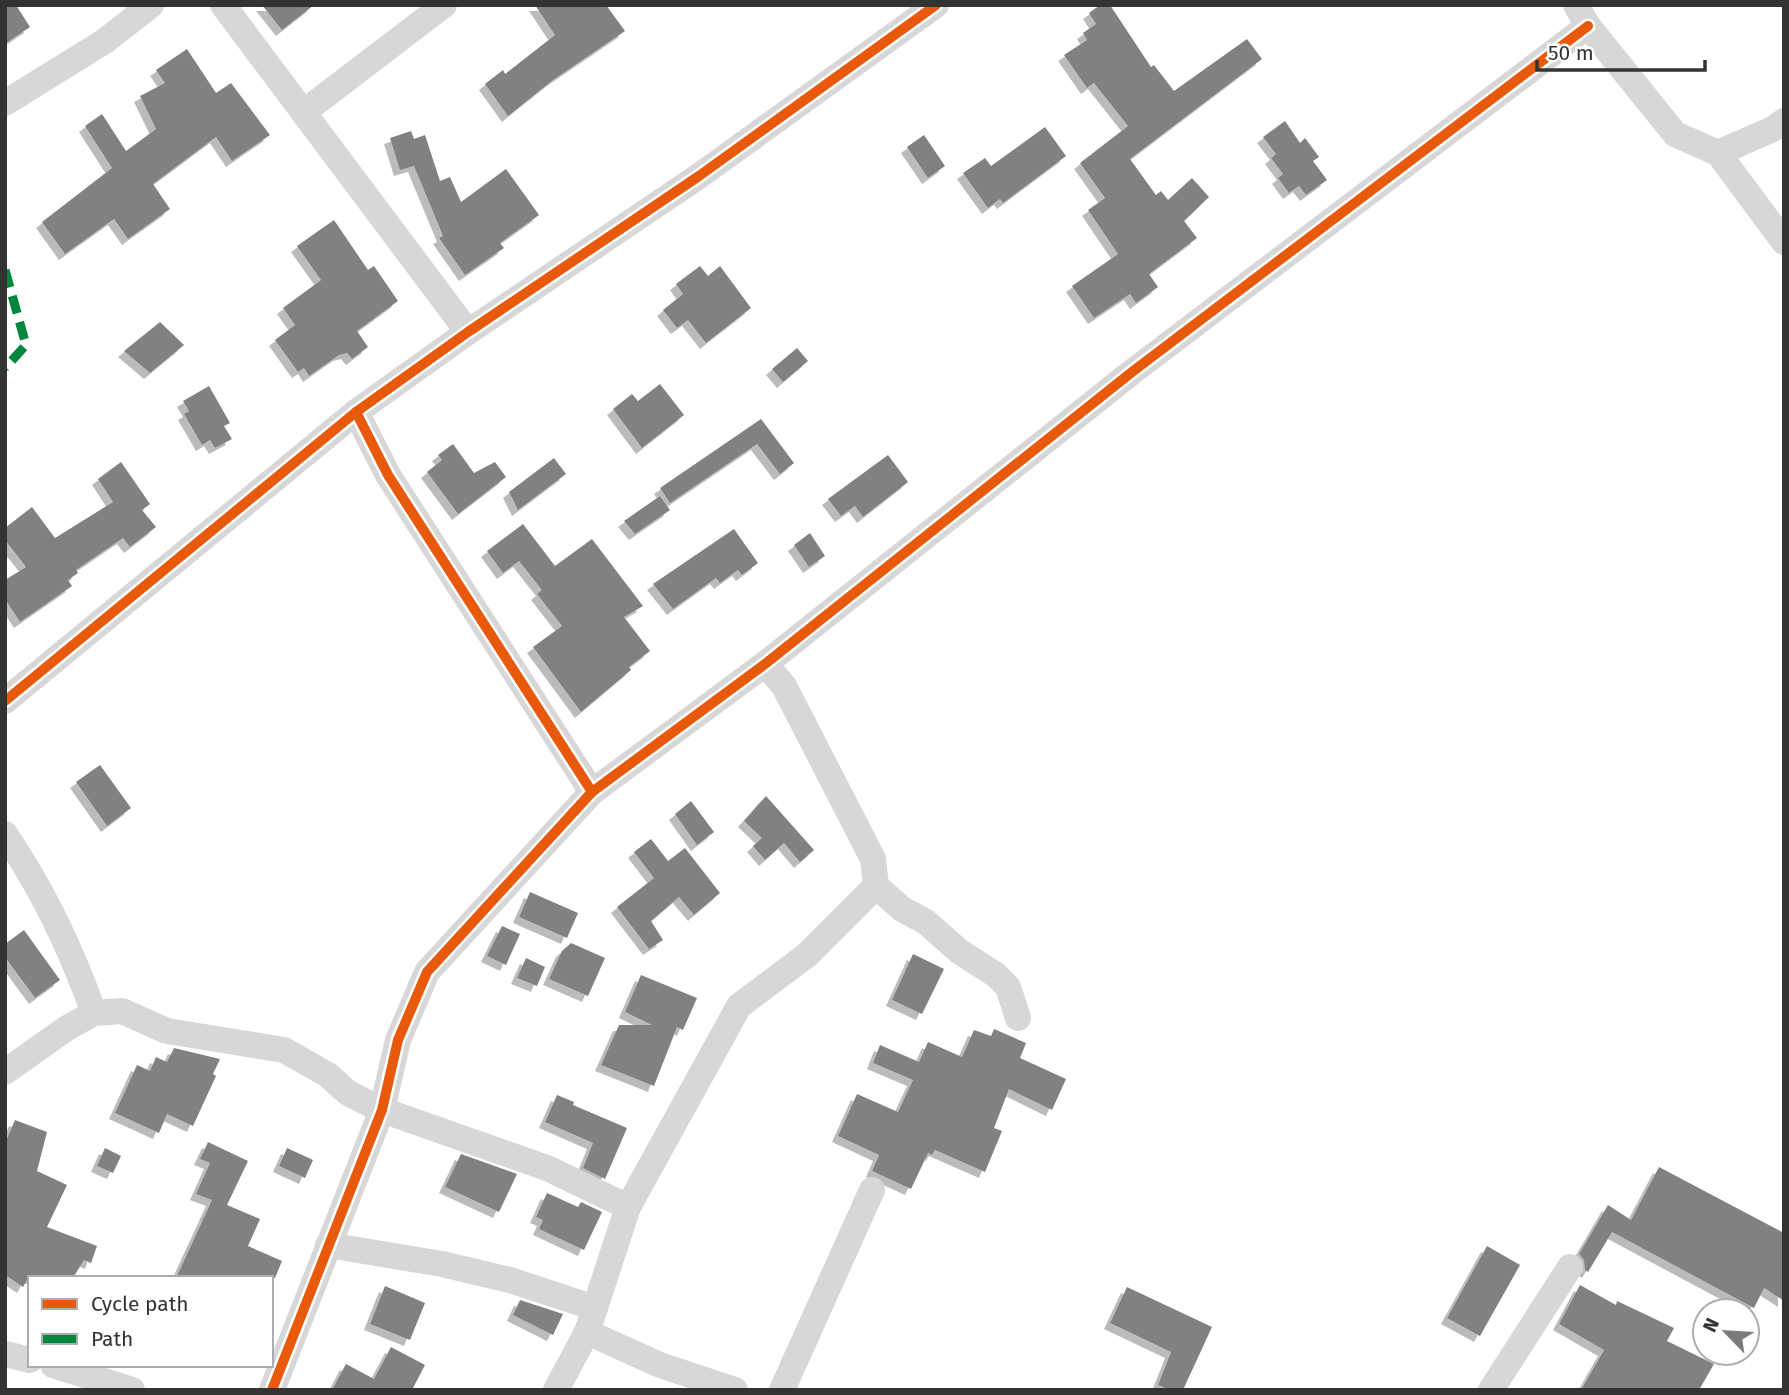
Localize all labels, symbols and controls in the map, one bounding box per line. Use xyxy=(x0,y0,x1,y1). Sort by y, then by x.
scale bar xyxy=(1537,28,1705,72)
text: 50 m xyxy=(1548,40,1594,66)
legend xyxy=(28,1276,273,1367)
text: Cycle path xyxy=(91,1291,189,1317)
north arrow xyxy=(1691,1297,1761,1367)
text: N xyxy=(1698,1314,1724,1336)
text: Path xyxy=(91,1326,133,1352)

